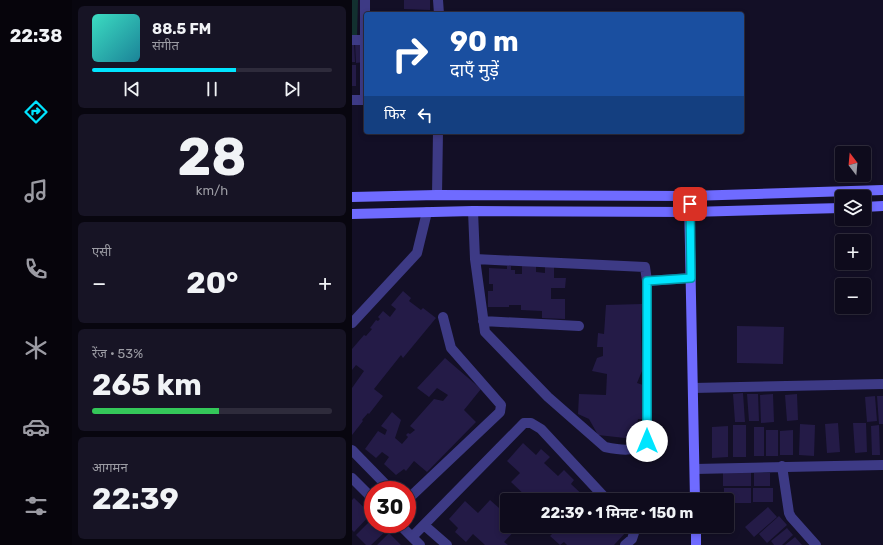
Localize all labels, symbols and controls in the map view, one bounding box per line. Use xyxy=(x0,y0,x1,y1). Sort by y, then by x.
text: 88.5 FM xyxy=(152,20,211,38)
text: 22:38 xyxy=(10,25,62,47)
text: 90 m xyxy=(450,25,519,58)
icon: right xyxy=(384,28,436,80)
text: संगीत xyxy=(152,38,179,53)
text: दाएँ मुड़ें xyxy=(450,59,499,81)
icon: previous xyxy=(121,78,143,100)
icon: pause xyxy=(201,78,223,100)
icon: next xyxy=(281,78,303,100)
icon: directions xyxy=(22,98,50,126)
icon: left xyxy=(414,104,436,126)
text: फिर xyxy=(384,105,406,123)
text: 28 xyxy=(177,126,247,188)
north arrow xyxy=(835,146,871,182)
map controls xyxy=(835,146,871,314)
icon: music xyxy=(22,177,50,205)
text: km/h xyxy=(196,183,228,198)
pin xyxy=(673,187,707,221)
button: layers xyxy=(835,190,871,226)
icon: arrive xyxy=(679,193,701,215)
button: + xyxy=(835,234,871,270)
text: एसी xyxy=(92,244,111,259)
icon: phone xyxy=(22,255,50,283)
text: 20° xyxy=(186,265,238,301)
text: − xyxy=(92,270,106,297)
text: + xyxy=(318,270,332,297)
button: − xyxy=(835,278,871,314)
icon: climate xyxy=(22,334,50,362)
text: रेंज · 53% xyxy=(92,346,143,361)
text: 265 km xyxy=(92,367,202,403)
icon: car xyxy=(22,413,50,441)
position arrow xyxy=(626,420,668,462)
text: आगमन xyxy=(92,460,128,475)
text: 22:39 xyxy=(92,481,179,517)
speed limit sign: 30 xyxy=(364,481,416,533)
icon: filters xyxy=(22,492,50,520)
text: 22:39 · 1 मिनट · 150 m xyxy=(541,504,693,522)

